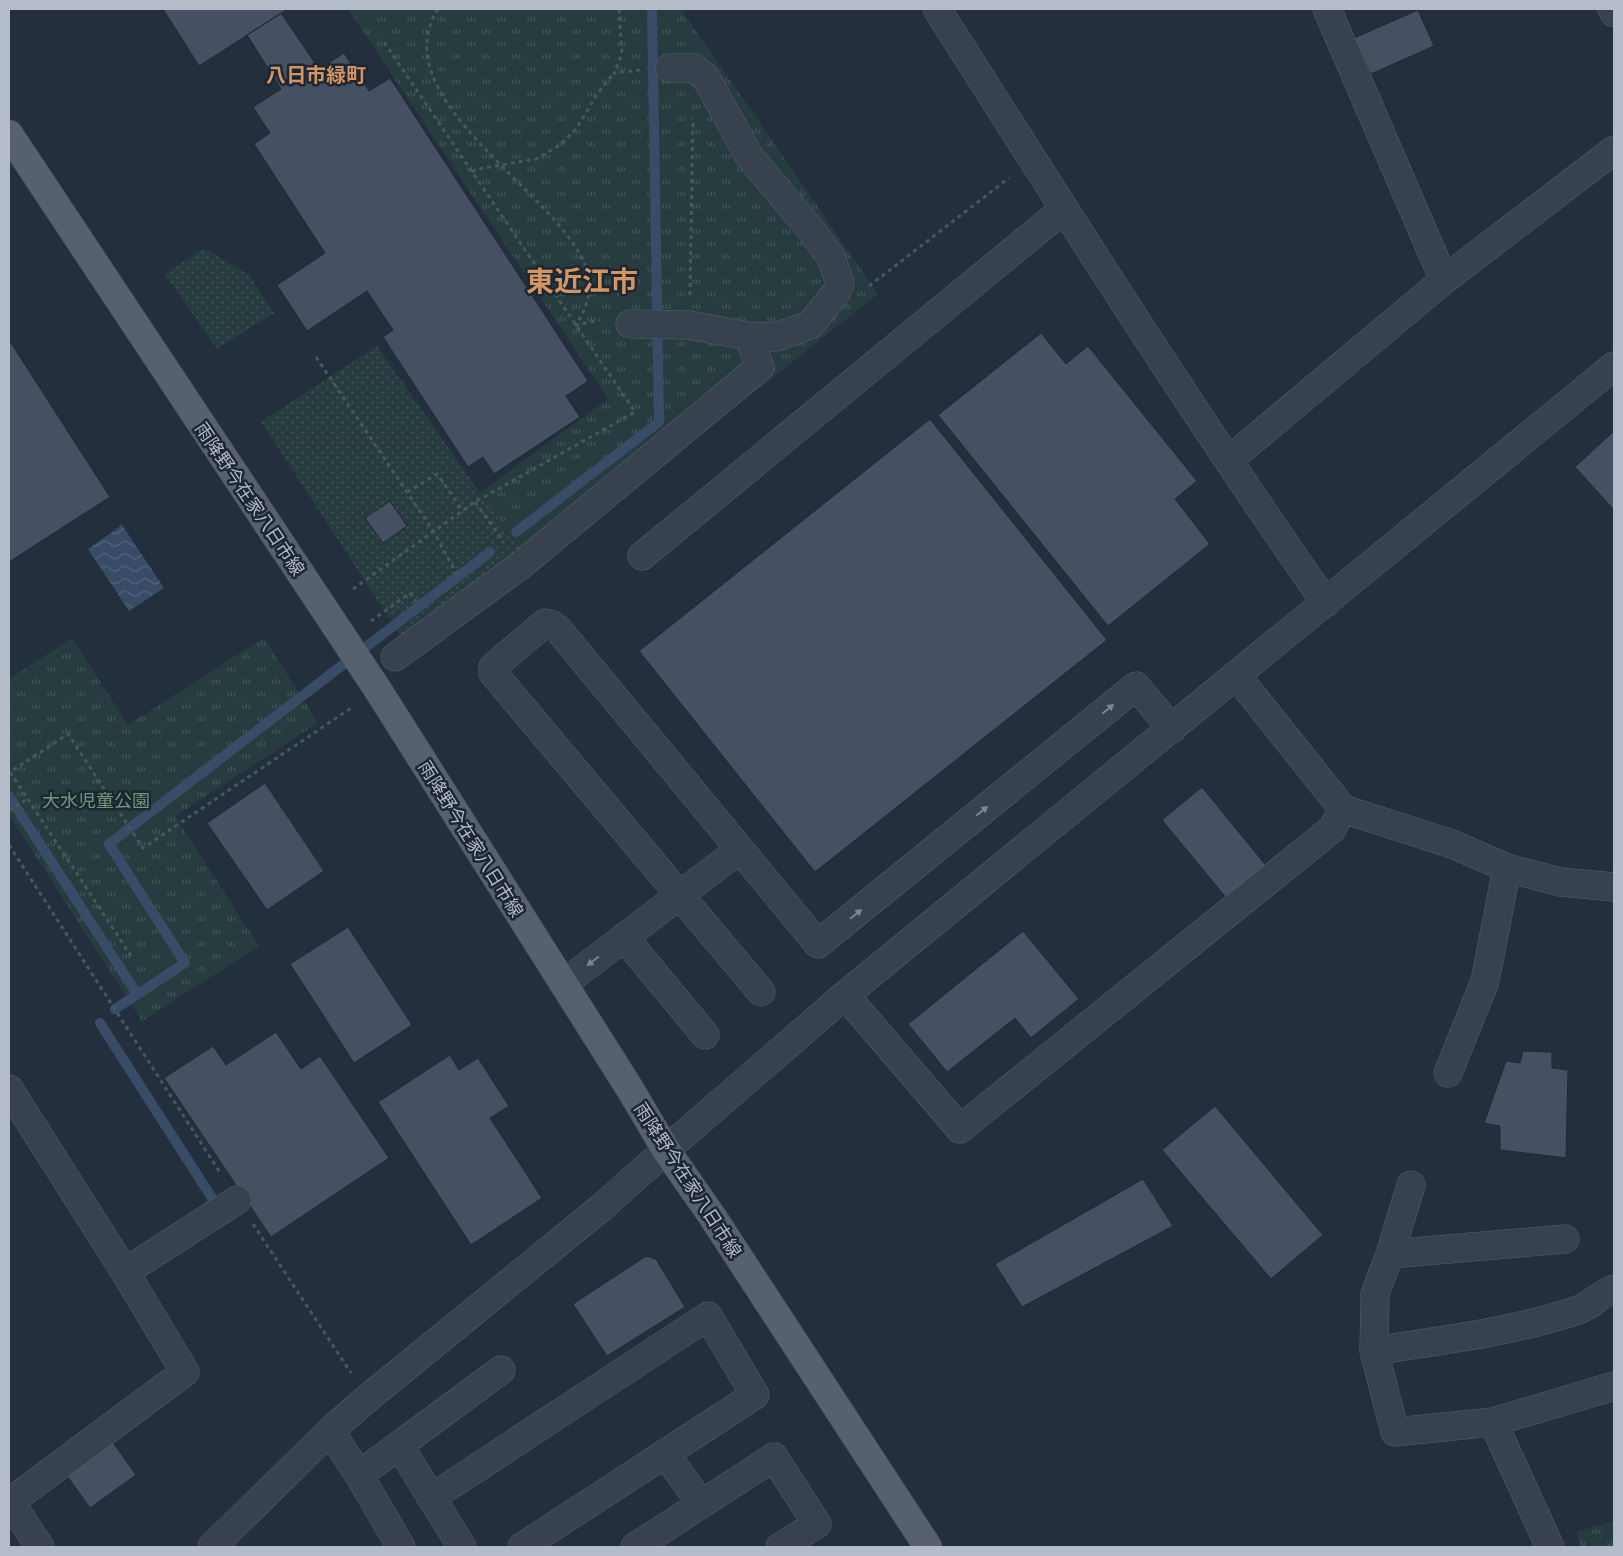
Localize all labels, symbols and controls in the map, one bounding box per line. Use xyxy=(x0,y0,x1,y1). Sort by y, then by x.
district label: 八日市緑町 xyxy=(266,62,366,88)
district label: 東近江市 xyxy=(526,262,638,299)
street label: 雨降野今在家八日市線 xyxy=(190,418,310,580)
one-way arrow xyxy=(1101,703,1114,714)
street label: 雨降野今在家八日市線 xyxy=(414,757,528,921)
park label: 大水児童公園 xyxy=(42,789,150,812)
one-way arrow xyxy=(975,806,988,817)
one-way arrow xyxy=(849,908,862,919)
one-way arrow xyxy=(587,955,600,966)
street label: 雨降野今在家八日市線 xyxy=(629,1098,747,1262)

